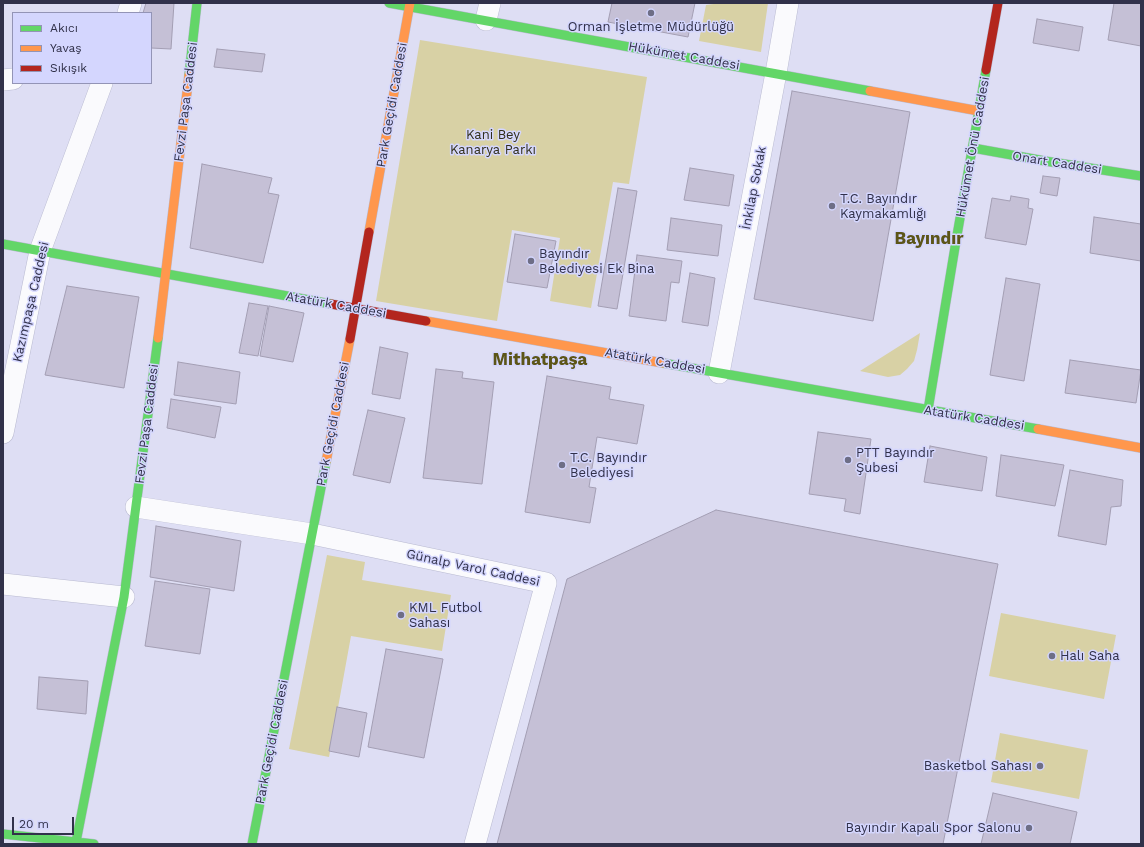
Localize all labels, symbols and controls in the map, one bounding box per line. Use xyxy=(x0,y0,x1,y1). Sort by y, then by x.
marker: Orman İşletme Müdürlüğü xyxy=(646,8,656,18)
legend xyxy=(12,12,152,84)
place label: Orman İşletme Müdürlüğü xyxy=(568,19,734,35)
text: Akıcı xyxy=(50,21,78,35)
street label: Hükümet Caddesi xyxy=(627,39,741,73)
text: Yavaş xyxy=(50,41,82,55)
street label: Fevzi Paşa Caddesi xyxy=(171,41,201,163)
street label: Park Geçidi Caddesi xyxy=(373,41,411,169)
text: Sıkışık xyxy=(50,61,87,75)
street label: Hükümet Önü Caddesi xyxy=(953,75,993,219)
park label: Kani Bey Kanarya Parkı xyxy=(450,127,536,158)
street label: İnkilap Sokak xyxy=(738,145,770,231)
street label: Onart Caddesi xyxy=(1011,148,1103,178)
place label: T.C. Bayındır Kaymakamlığı xyxy=(840,191,927,222)
marker: T.C. Bayındır Kaymakamlığı xyxy=(827,201,837,211)
district label: Bayındır xyxy=(895,229,963,249)
street label: Kazımpaşa Caddesi xyxy=(10,240,52,364)
place label: Bayındır Belediyesi Ek Bina xyxy=(539,246,654,277)
marker: Bayındır Belediyesi Ek Bina xyxy=(526,256,536,266)
street label: Atatürk Caddesi xyxy=(285,288,387,322)
street label: Atatürk Caddesi xyxy=(604,344,706,378)
district label: Mithatpaşa xyxy=(493,350,587,370)
street label: Park Geçidi Caddesi xyxy=(313,360,353,488)
street label: Fevzi Paşa Caddesi xyxy=(132,363,162,485)
street label: Atatürk Caddesi xyxy=(923,402,1025,434)
place label: PTT Bayındır Şubesi xyxy=(856,445,935,476)
place label: T.C. Bayındır Belediyesi xyxy=(570,450,647,481)
marker: PTT Bayındır Şubesi xyxy=(843,455,853,465)
marker: T.C. Bayındır Belediyesi xyxy=(557,460,567,470)
street label: Günalp Varol Caddesi xyxy=(405,546,541,590)
place label: KML Futbol Sahası xyxy=(409,600,482,631)
marker: KML Futbol Sahası xyxy=(396,610,406,620)
place label: Halı Saha xyxy=(1060,648,1120,664)
marker: Halı Saha xyxy=(1047,651,1057,661)
street label: Park Geçidi Caddesi xyxy=(252,678,292,806)
place label: Basketbol Sahası xyxy=(924,758,1032,774)
marker: Basketbol Sahası xyxy=(1035,761,1045,771)
scale bar xyxy=(14,809,76,835)
text: 20 m xyxy=(19,817,49,831)
place label: Bayındır Kapalı Spor Salonu xyxy=(846,820,1021,836)
marker: Bayındır Kapalı Spor Salonu xyxy=(1024,823,1034,833)

